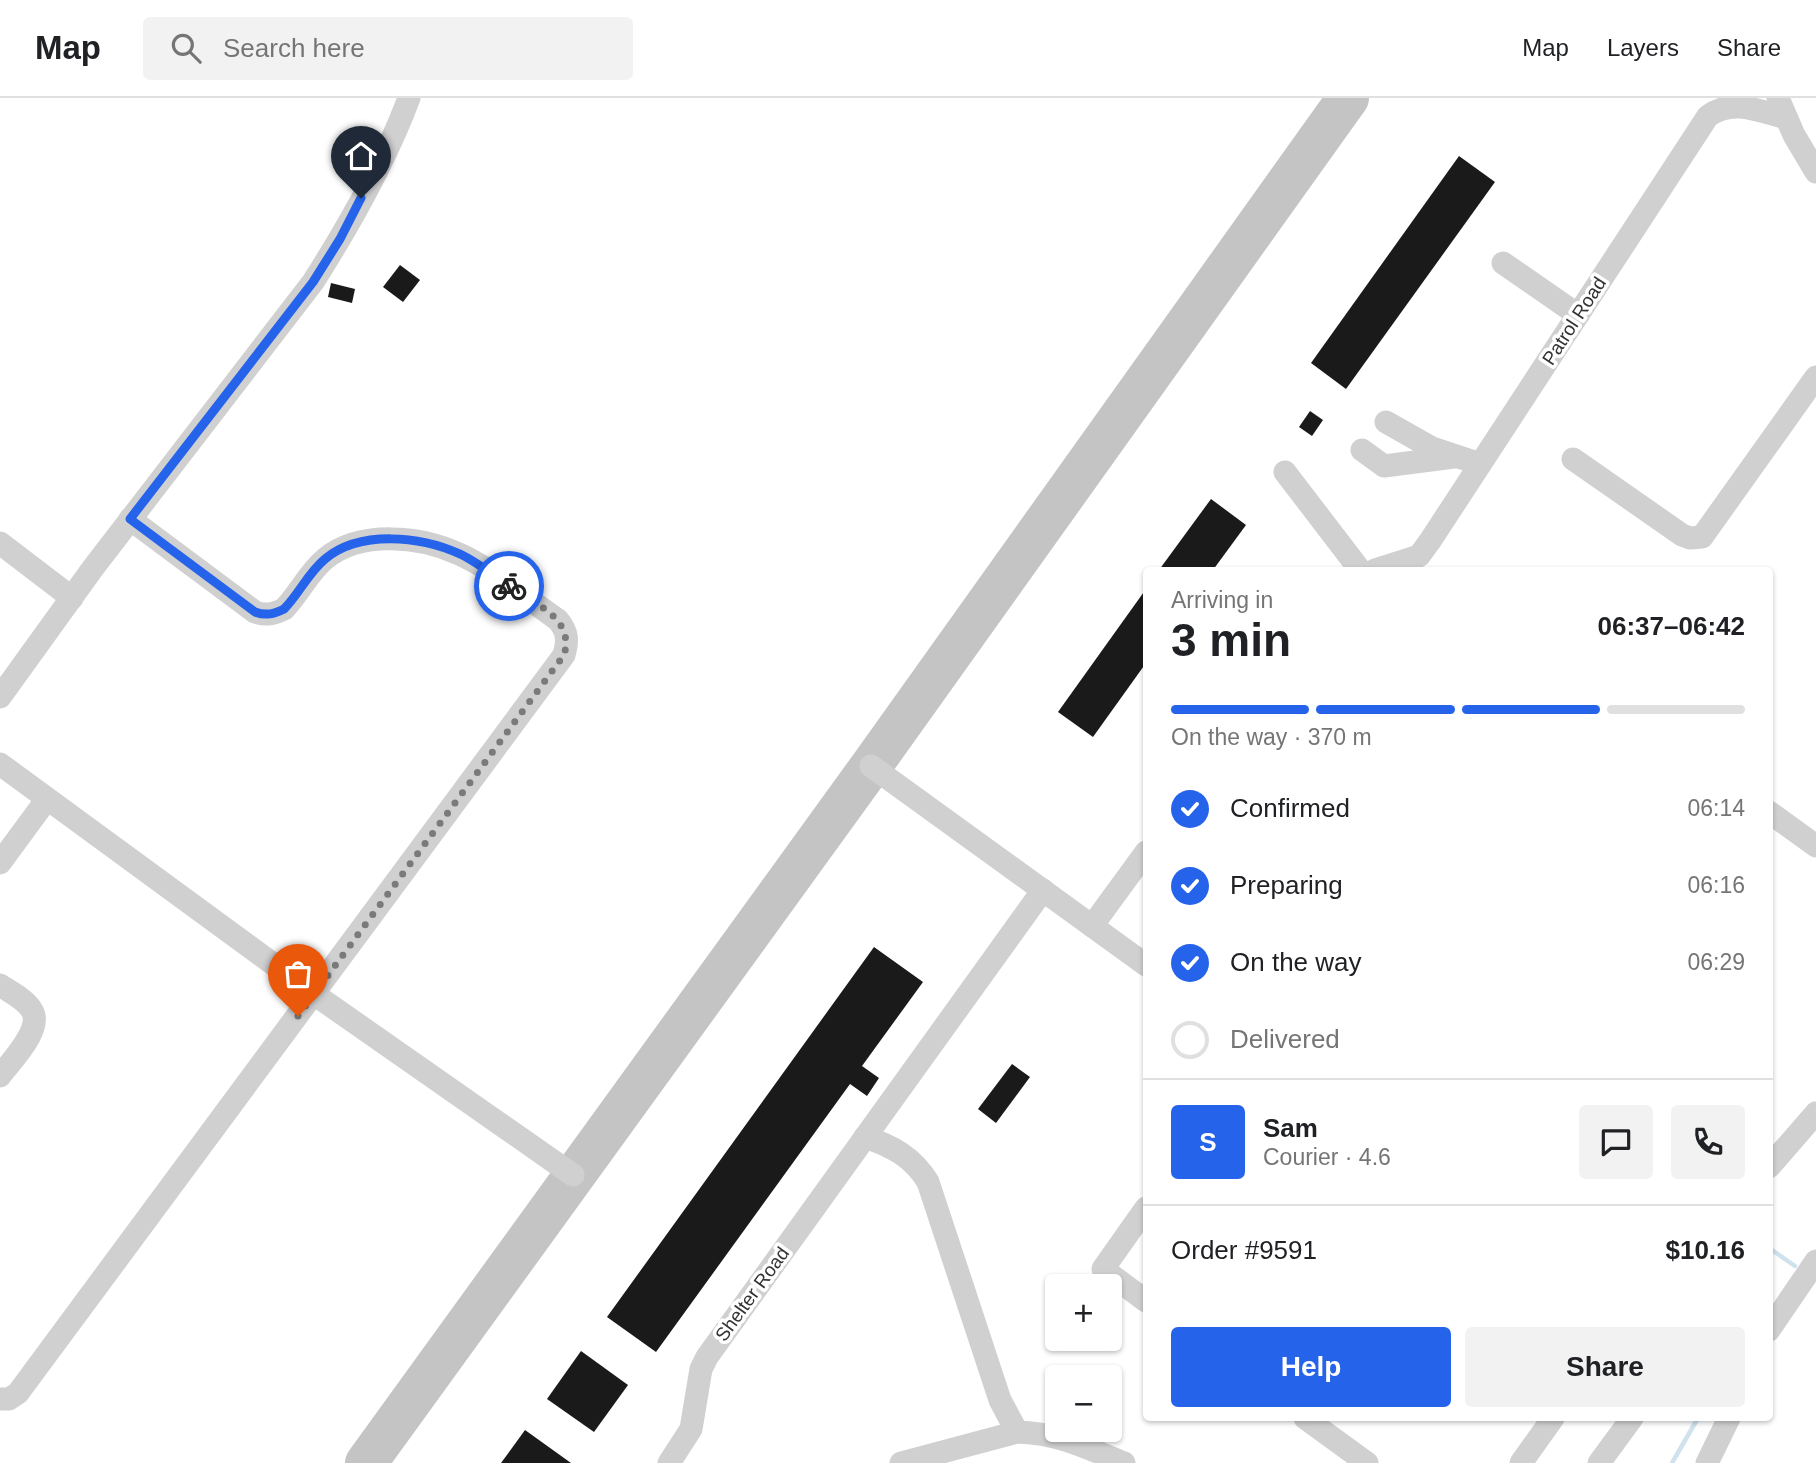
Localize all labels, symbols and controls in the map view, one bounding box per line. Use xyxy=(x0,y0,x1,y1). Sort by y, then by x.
search box xyxy=(143,17,633,80)
text: Map xyxy=(35,29,101,66)
icon: search xyxy=(167,29,205,67)
text: Search here xyxy=(223,33,365,63)
text: Map xyxy=(1522,34,1569,61)
text: Layers xyxy=(1607,34,1679,61)
text: Share xyxy=(1717,34,1781,61)
pin xyxy=(331,126,391,198)
icon: home xyxy=(342,137,380,175)
street label: Patrol Road xyxy=(1538,273,1610,369)
courier xyxy=(474,551,544,621)
icon: bike xyxy=(490,567,528,605)
text: Arriving in xyxy=(1171,587,1273,613)
text: 06:37–06:42 xyxy=(1598,611,1745,641)
text: 3 min xyxy=(1171,614,1291,666)
text: On the way · 370 m xyxy=(1171,724,1372,750)
icon: check xyxy=(1171,790,1209,828)
text: Confirmed xyxy=(1230,793,1350,823)
text: 06:14 xyxy=(1687,795,1745,821)
icon: check xyxy=(1171,867,1209,905)
text: Preparing xyxy=(1230,870,1343,900)
text: 06:16 xyxy=(1687,872,1745,898)
pin xyxy=(268,944,328,1016)
icon: check xyxy=(1171,944,1209,982)
text: On the way xyxy=(1230,947,1362,977)
text: 06:29 xyxy=(1687,949,1745,975)
icon: bag xyxy=(279,955,317,993)
text: Delivered xyxy=(1230,1024,1340,1054)
button: chat xyxy=(1579,1105,1653,1179)
button: phone xyxy=(1671,1105,1745,1179)
text: Sam xyxy=(1263,1113,1318,1143)
text: S xyxy=(1199,1127,1217,1157)
text: Courier · 4.6 xyxy=(1263,1144,1391,1170)
text: Order #9591 xyxy=(1171,1235,1317,1265)
text: $10.16 xyxy=(1665,1235,1745,1265)
street label: Shelter Road xyxy=(711,1243,793,1345)
map controls xyxy=(1045,1274,1122,1442)
button: + xyxy=(1045,1274,1122,1351)
button: Help xyxy=(1171,1327,1451,1407)
button: Share xyxy=(1465,1327,1745,1407)
button: − xyxy=(1045,1365,1122,1442)

